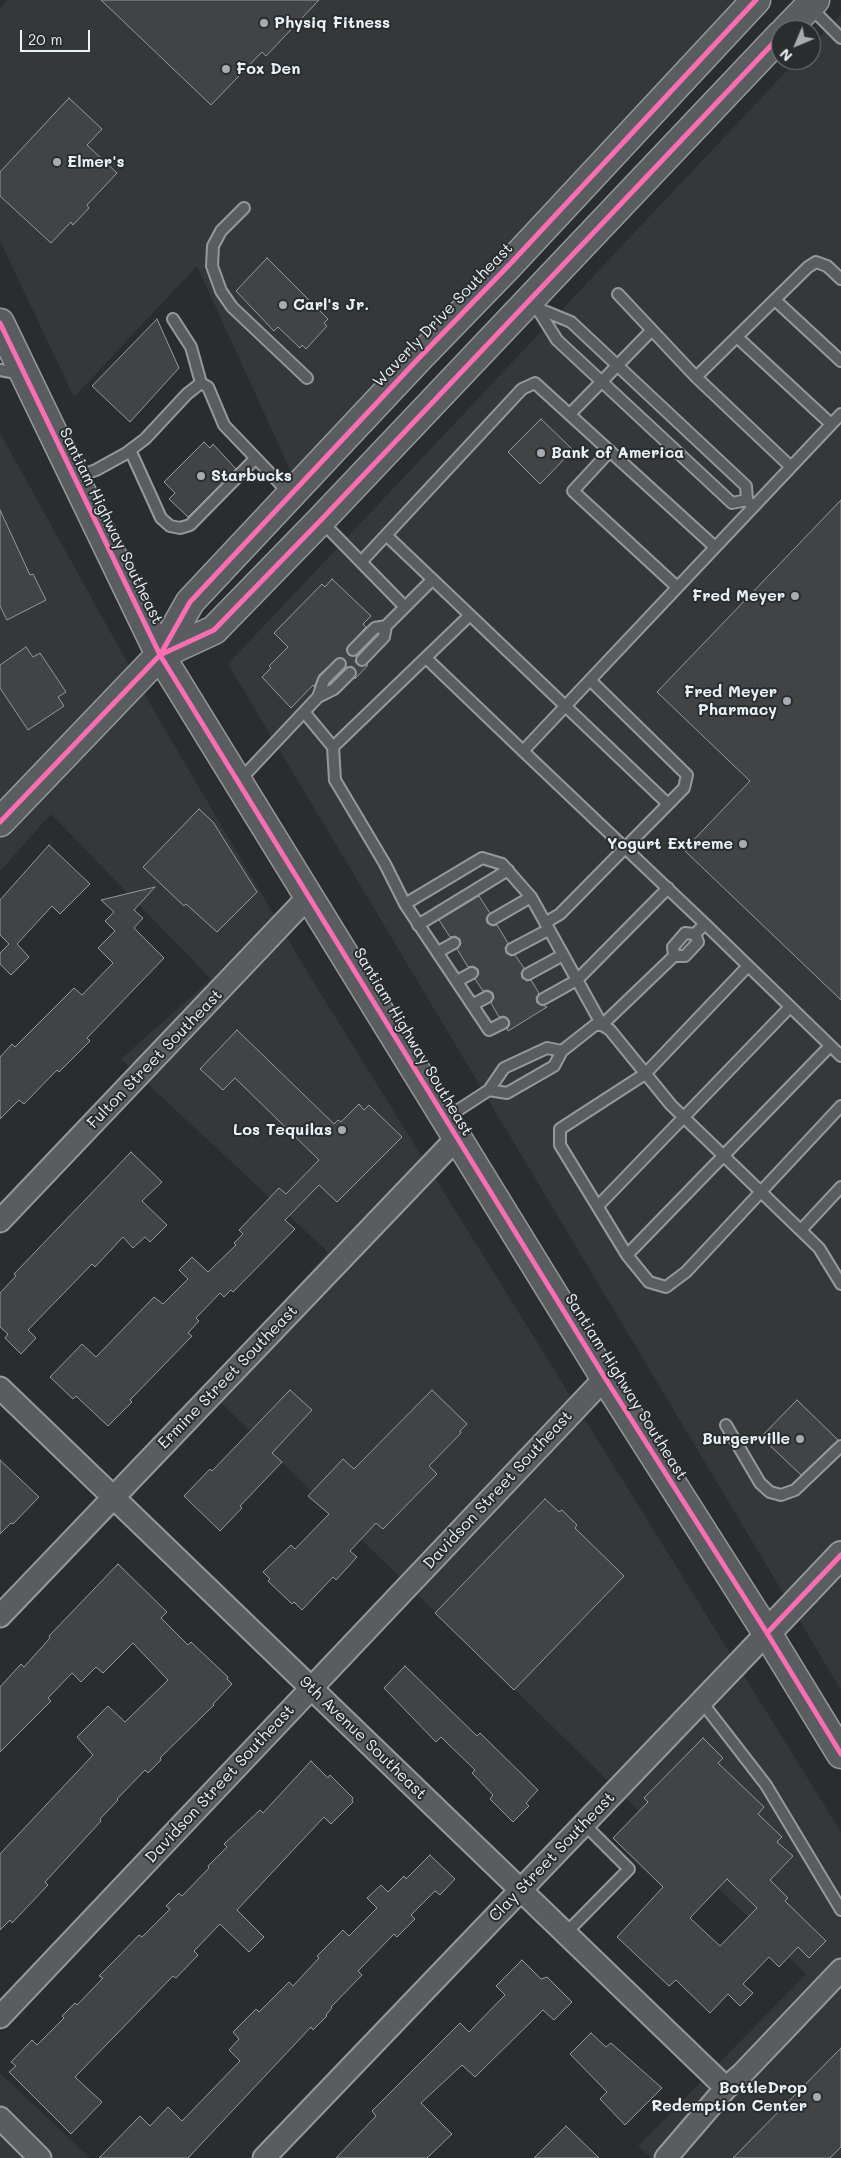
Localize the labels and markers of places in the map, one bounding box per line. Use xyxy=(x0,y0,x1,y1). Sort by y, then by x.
place label: Physiq Fitness xyxy=(274,13,390,33)
marker: Physiq Fitness xyxy=(258,17,270,29)
place label: Fox Den xyxy=(236,59,300,79)
marker: Fox Den xyxy=(220,63,232,75)
place label: Elmer's xyxy=(67,152,124,172)
marker: Elmer's xyxy=(51,156,63,168)
place label: Carl's Jr. xyxy=(293,295,369,315)
marker: Carl's Jr. xyxy=(277,299,289,311)
place label: Bank of America xyxy=(551,443,684,463)
marker: Bank of America xyxy=(535,447,547,459)
place label: Starbucks xyxy=(211,466,292,486)
marker: Starbucks xyxy=(195,470,207,482)
place label: Fred Meyer xyxy=(692,586,785,606)
marker: Fred Meyer xyxy=(789,590,801,602)
place label: Fred Meyer Pharmacy xyxy=(684,682,777,720)
marker: Fred Meyer Pharmacy xyxy=(781,695,793,707)
place label: Yogurt Extreme xyxy=(607,834,733,854)
marker: Yogurt Extreme xyxy=(737,838,749,850)
place label: Los Tequilas xyxy=(233,1120,332,1140)
marker: Los Tequilas xyxy=(336,1124,348,1136)
place label: Burgerville xyxy=(702,1429,790,1449)
marker: Burgerville xyxy=(794,1433,806,1445)
place label: BottleDrop Redemption Center xyxy=(651,2078,807,2116)
marker: BottleDrop Redemption Center xyxy=(811,2091,823,2103)

